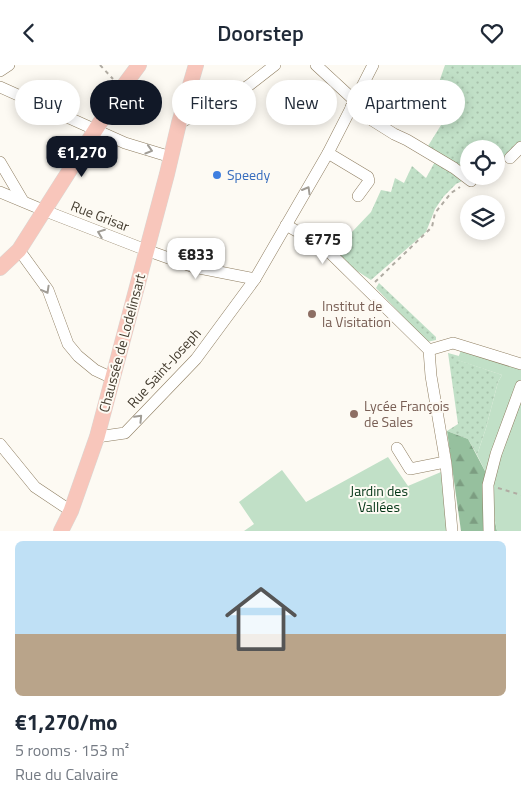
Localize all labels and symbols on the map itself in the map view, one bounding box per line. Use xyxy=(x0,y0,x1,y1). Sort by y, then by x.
pin: €1,270 xyxy=(41,135,123,178)
one-way arrow xyxy=(145,145,153,155)
place label: Speedy xyxy=(227,164,271,185)
marker: Speedy xyxy=(211,169,223,181)
one-way arrow xyxy=(300,186,310,195)
street label: Rue Grisar xyxy=(68,195,133,236)
pin: €775 xyxy=(293,223,353,265)
one-way arrow xyxy=(97,229,106,239)
pin: €833 xyxy=(166,237,226,280)
street label: Chaussée de Lodelinsart xyxy=(93,271,150,415)
one-way arrow xyxy=(40,284,50,293)
place label: Institut de la Visitation xyxy=(322,295,391,332)
marker: Institut de la Visitation xyxy=(306,308,318,320)
street label: Rue Saint-Joseph xyxy=(122,323,205,412)
place label: Lycée François de Sales xyxy=(364,395,449,432)
marker: Lycée François de Sales xyxy=(348,408,360,420)
one-way arrow xyxy=(133,415,142,424)
park label: Jardin des Vallées xyxy=(350,480,408,517)

